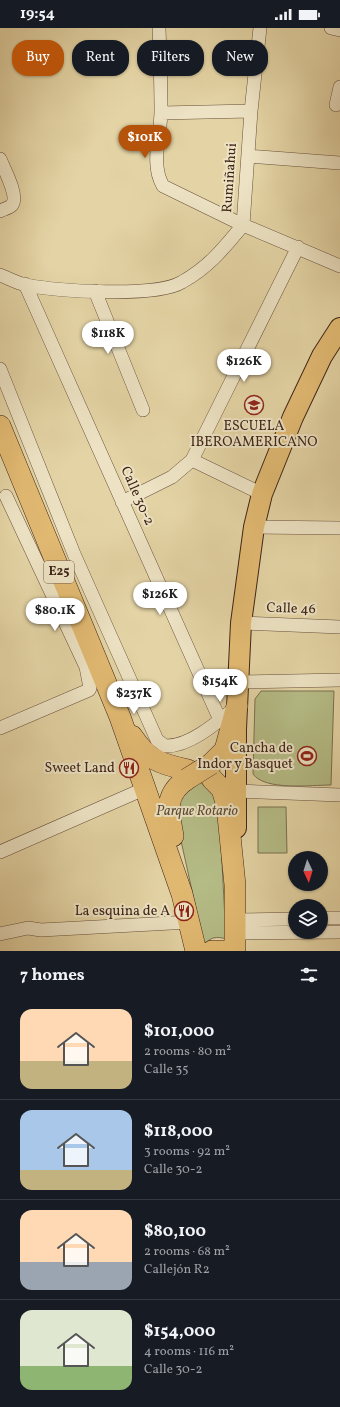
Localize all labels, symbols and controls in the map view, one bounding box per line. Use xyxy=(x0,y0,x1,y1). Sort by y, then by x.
text: 19:54 xyxy=(20,4,55,25)
chip: Buy xyxy=(12,40,64,76)
chip: Rent xyxy=(72,40,129,76)
chip: Filters xyxy=(137,40,204,76)
chip: New xyxy=(212,40,268,76)
pin: $101K xyxy=(117,125,173,159)
text: $101K xyxy=(127,129,163,147)
street label: Rumiñahui xyxy=(218,142,242,214)
pin: $118K xyxy=(80,321,136,355)
text: $118K xyxy=(91,325,125,343)
pin: $126K xyxy=(216,349,272,383)
text: $126K xyxy=(226,353,262,371)
school or university icon: ESCUELA IBEROAMERICANO xyxy=(243,394,265,416)
place label: ESCUELA IBEROAMERICANO xyxy=(191,417,317,452)
street label: Calle 30-2 xyxy=(115,463,159,529)
road number: E25 xyxy=(44,561,74,583)
pin: $126K xyxy=(132,582,188,616)
text: $126K xyxy=(142,586,178,604)
pin: $80.1K xyxy=(22,598,88,632)
street label: Calle 46 xyxy=(266,599,316,619)
text: $80.1K xyxy=(35,602,75,620)
pin: $154K xyxy=(192,669,248,703)
text: $154K xyxy=(202,673,238,691)
pin: $237K xyxy=(106,681,162,715)
text: $237K xyxy=(116,685,152,703)
place label: Cancha de Indor y Basquet xyxy=(197,739,293,774)
sports icon: Cancha de Indor y Basquet xyxy=(296,745,318,767)
restaurant icon: Sweet Land xyxy=(118,757,140,779)
place label: Sweet Land xyxy=(45,759,115,778)
park label: Parque Rotario xyxy=(156,802,239,821)
north arrow xyxy=(288,851,328,891)
map controls xyxy=(288,851,328,939)
button: layers xyxy=(288,899,328,939)
restaurant icon: La esquina de A xyxy=(173,900,195,922)
place label: La esquina de A xyxy=(75,902,170,921)
text: 7 homes xyxy=(20,964,85,987)
icon: filters xyxy=(298,964,320,986)
text: $101,000 xyxy=(144,1020,214,1043)
icon: home xyxy=(52,1025,100,1073)
text: 2 rooms · 80 m² xyxy=(144,1043,231,1061)
text: Calle 35 xyxy=(144,1061,188,1079)
text: $118,000 xyxy=(144,1120,213,1143)
icon: home xyxy=(52,1126,100,1174)
text: 3 rooms · 92 m² xyxy=(144,1143,230,1161)
text: Calle 30-2 xyxy=(144,1161,203,1179)
text: $80,100 xyxy=(144,1220,206,1243)
icon: home xyxy=(52,1226,100,1274)
text: 2 rooms · 68 m² xyxy=(144,1243,230,1261)
text: Callejón R2 xyxy=(144,1261,210,1279)
text: $154,000 xyxy=(144,1320,215,1343)
icon: home xyxy=(52,1326,100,1374)
text: 4 rooms · 116 m² xyxy=(144,1343,234,1361)
text: Calle 30-2 xyxy=(144,1361,203,1379)

